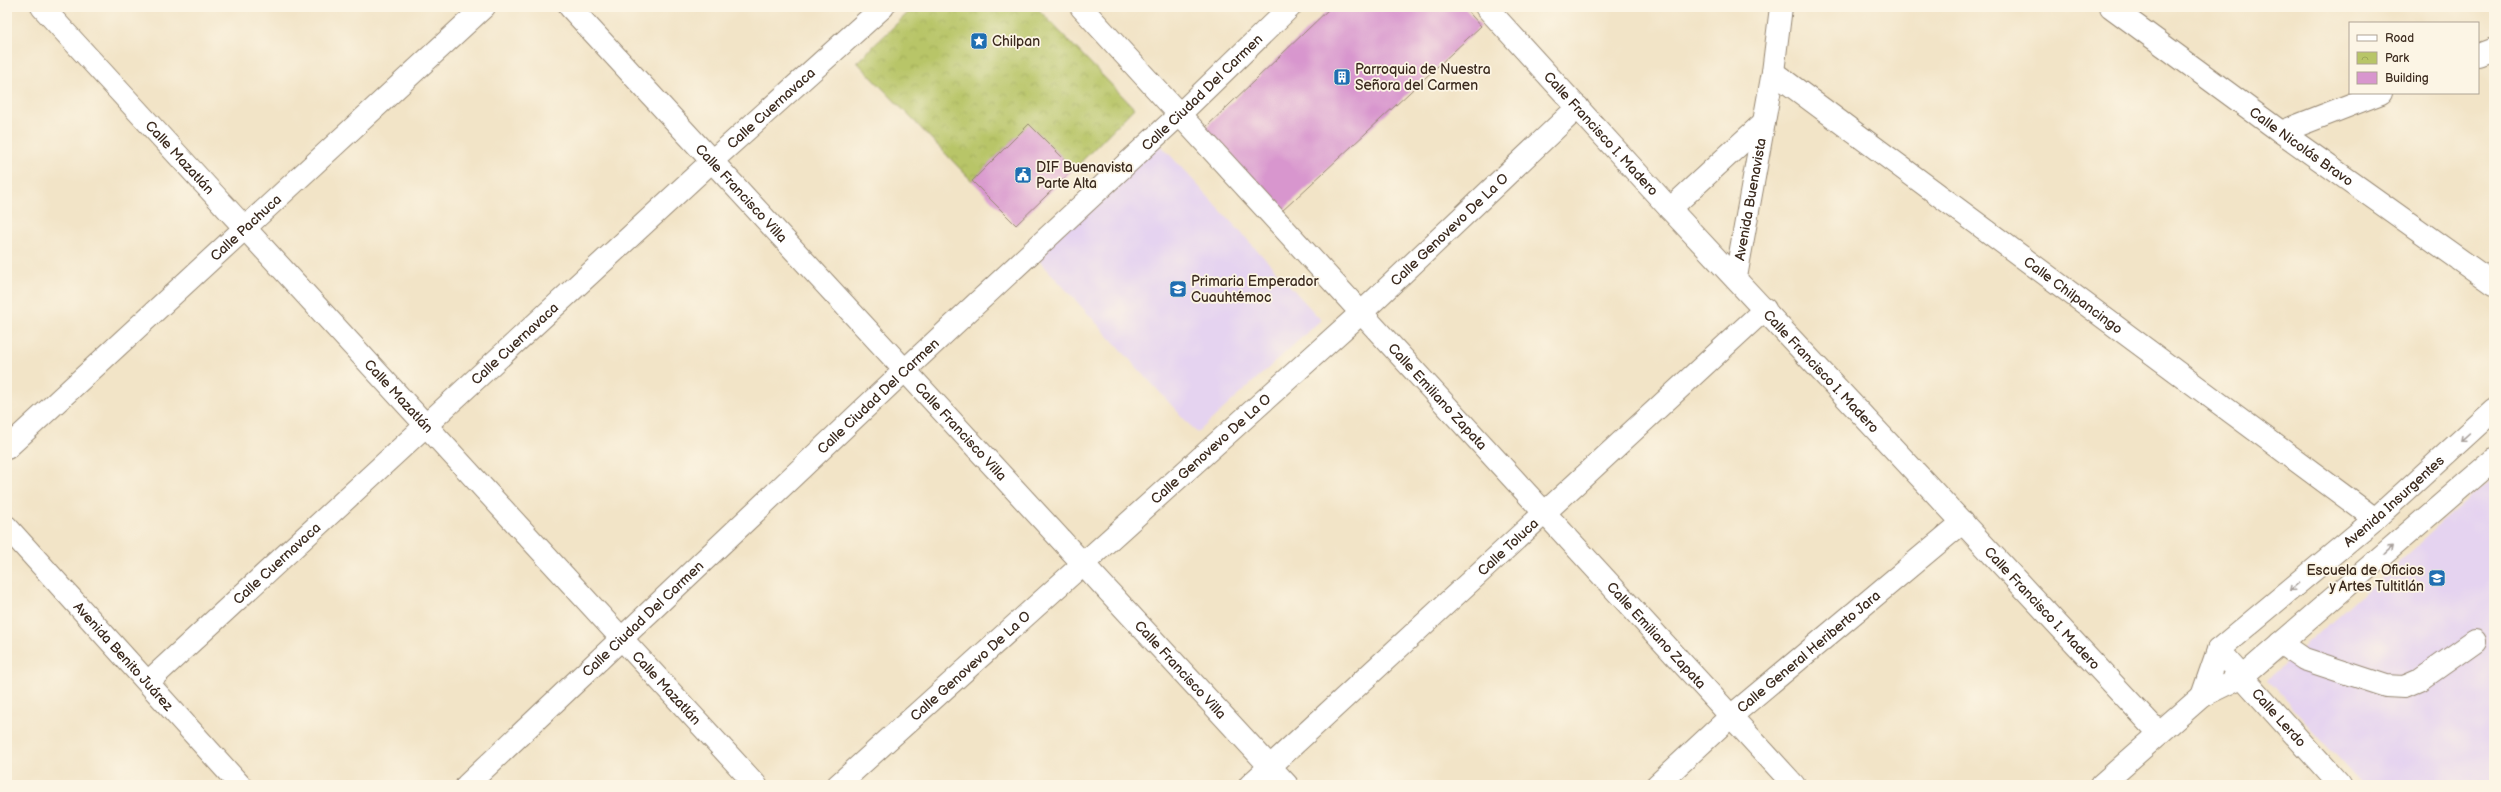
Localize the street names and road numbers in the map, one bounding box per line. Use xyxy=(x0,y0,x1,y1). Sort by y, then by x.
street label: Calle Ciudad Del Carmen xyxy=(1138,31,1266,154)
street label: Calle Cuernavaca xyxy=(723,64,819,153)
street label: Calle Francisco I. Madero xyxy=(1540,68,1662,199)
street label: Calle Nicolás Bravo xyxy=(2246,104,2356,190)
street label: Calle Mazatlán xyxy=(142,117,218,198)
street label: Avenida Buenavista xyxy=(1731,137,1770,262)
street label: Calle Francisco Villa xyxy=(692,141,791,246)
street label: Calle Genovevo De La O xyxy=(1387,170,1512,290)
street label: Calle Pachuca xyxy=(207,191,285,265)
street label: Calle Chilpancingo xyxy=(2020,253,2126,338)
street label: Calle Cuernavaca xyxy=(468,299,562,388)
street label: Calle Francisco I. Madero xyxy=(1759,306,1882,437)
street label: Calle Ciudad Del Carmen xyxy=(814,335,943,458)
street label: Calle Emiliano Zapata xyxy=(1384,340,1491,453)
street label: Calle Mazatlán xyxy=(361,356,437,437)
street label: Calle Francisco Villa xyxy=(911,379,1010,484)
street label: Calle Genovevo De La O xyxy=(1147,390,1275,508)
street label: Avenida Insurgentes xyxy=(2340,452,2448,551)
street label: Calle Toluca xyxy=(1474,515,1542,579)
street label: Calle Cuernavaca xyxy=(230,519,324,608)
street label: Calle Francisco I. Madero xyxy=(1981,543,2103,673)
street label: Calle Ciudad Del Carmen xyxy=(579,557,707,680)
street label: Calle Emiliano Zapata xyxy=(1603,579,1709,692)
street label: Calle General Heriberto Jara xyxy=(1734,587,1884,717)
street label: Avenida Benito Juárez xyxy=(70,599,177,715)
street label: Calle Genovevo De La O xyxy=(907,607,1034,725)
street label: Calle Francisco Villa xyxy=(1131,617,1230,723)
street label: Calle Mazatlán xyxy=(628,648,704,728)
street label: Calle Lerdo xyxy=(2248,685,2309,751)

